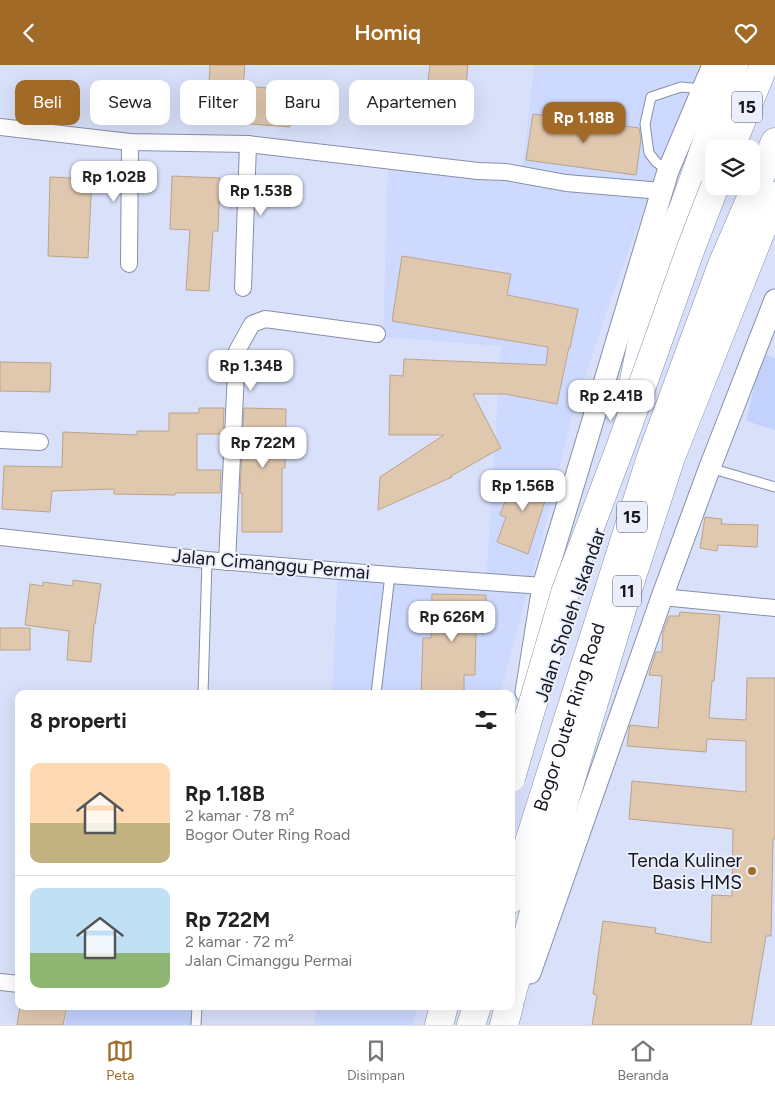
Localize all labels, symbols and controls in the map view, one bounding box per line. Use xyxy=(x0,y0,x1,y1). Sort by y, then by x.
icon: back xyxy=(15,19,43,47)
text: Homiq xyxy=(354,19,421,46)
icon: heart xyxy=(732,19,760,47)
chip: Beli xyxy=(15,80,80,125)
chip: Sewa xyxy=(90,80,170,125)
chip: Filter xyxy=(180,80,256,125)
chip: Baru xyxy=(266,80,339,125)
chip: Apartemen xyxy=(349,80,474,125)
road number: 15 xyxy=(732,92,762,123)
pin: Rp 1.18B xyxy=(532,101,636,144)
text: Rp 1.18B xyxy=(554,108,614,127)
map controls xyxy=(705,140,760,195)
button: layers xyxy=(705,140,760,195)
pin: Rp 1.02B xyxy=(62,161,166,203)
text: Rp 1.02B xyxy=(82,167,146,186)
pin: Rp 1.53B xyxy=(209,175,313,217)
text: Rp 1.53B xyxy=(230,181,292,200)
pin: Rp 1.34B xyxy=(199,349,303,392)
text: Rp 1.34B xyxy=(219,356,283,375)
pin: Rp 2.41B xyxy=(559,379,663,422)
text: Rp 2.41B xyxy=(579,386,643,405)
pin: Rp 722M xyxy=(217,427,309,469)
text: Rp 722M xyxy=(231,433,295,452)
pin: Rp 1.56B xyxy=(471,469,575,512)
text: Rp 1.56B xyxy=(492,476,554,495)
road number: 15 xyxy=(617,502,647,533)
street label: Jalan Sholeh Iskandar xyxy=(529,525,611,705)
street label: Jalan Cimanggu Permai xyxy=(171,544,371,584)
road number: 11 xyxy=(613,576,641,607)
pin: Rp 626M xyxy=(406,601,498,643)
text: Rp 626M xyxy=(419,607,485,626)
street label: Bogor Outer Ring Road xyxy=(528,620,609,814)
icon: filters xyxy=(472,706,500,734)
text: 8 properti xyxy=(30,708,127,733)
text: Rp 1.18B xyxy=(185,781,265,806)
icon: home xyxy=(70,783,130,843)
text: 2 kamar · 78 m² xyxy=(185,806,295,825)
text: Bogor Outer Ring Road xyxy=(185,825,350,844)
place label: Tenda Kuliner Basis HMS xyxy=(628,849,743,894)
marker: Tenda Kuliner Basis HMS xyxy=(746,865,758,877)
text: Rp 722M xyxy=(185,907,270,932)
icon: home xyxy=(70,908,130,968)
text: 2 kamar · 72 m² xyxy=(185,932,294,951)
text: Jalan Cimanggu Permai xyxy=(185,951,352,970)
tab: Peta xyxy=(106,1037,134,1084)
tab: Disimpan xyxy=(347,1037,405,1084)
tab: Beranda xyxy=(617,1037,669,1084)

